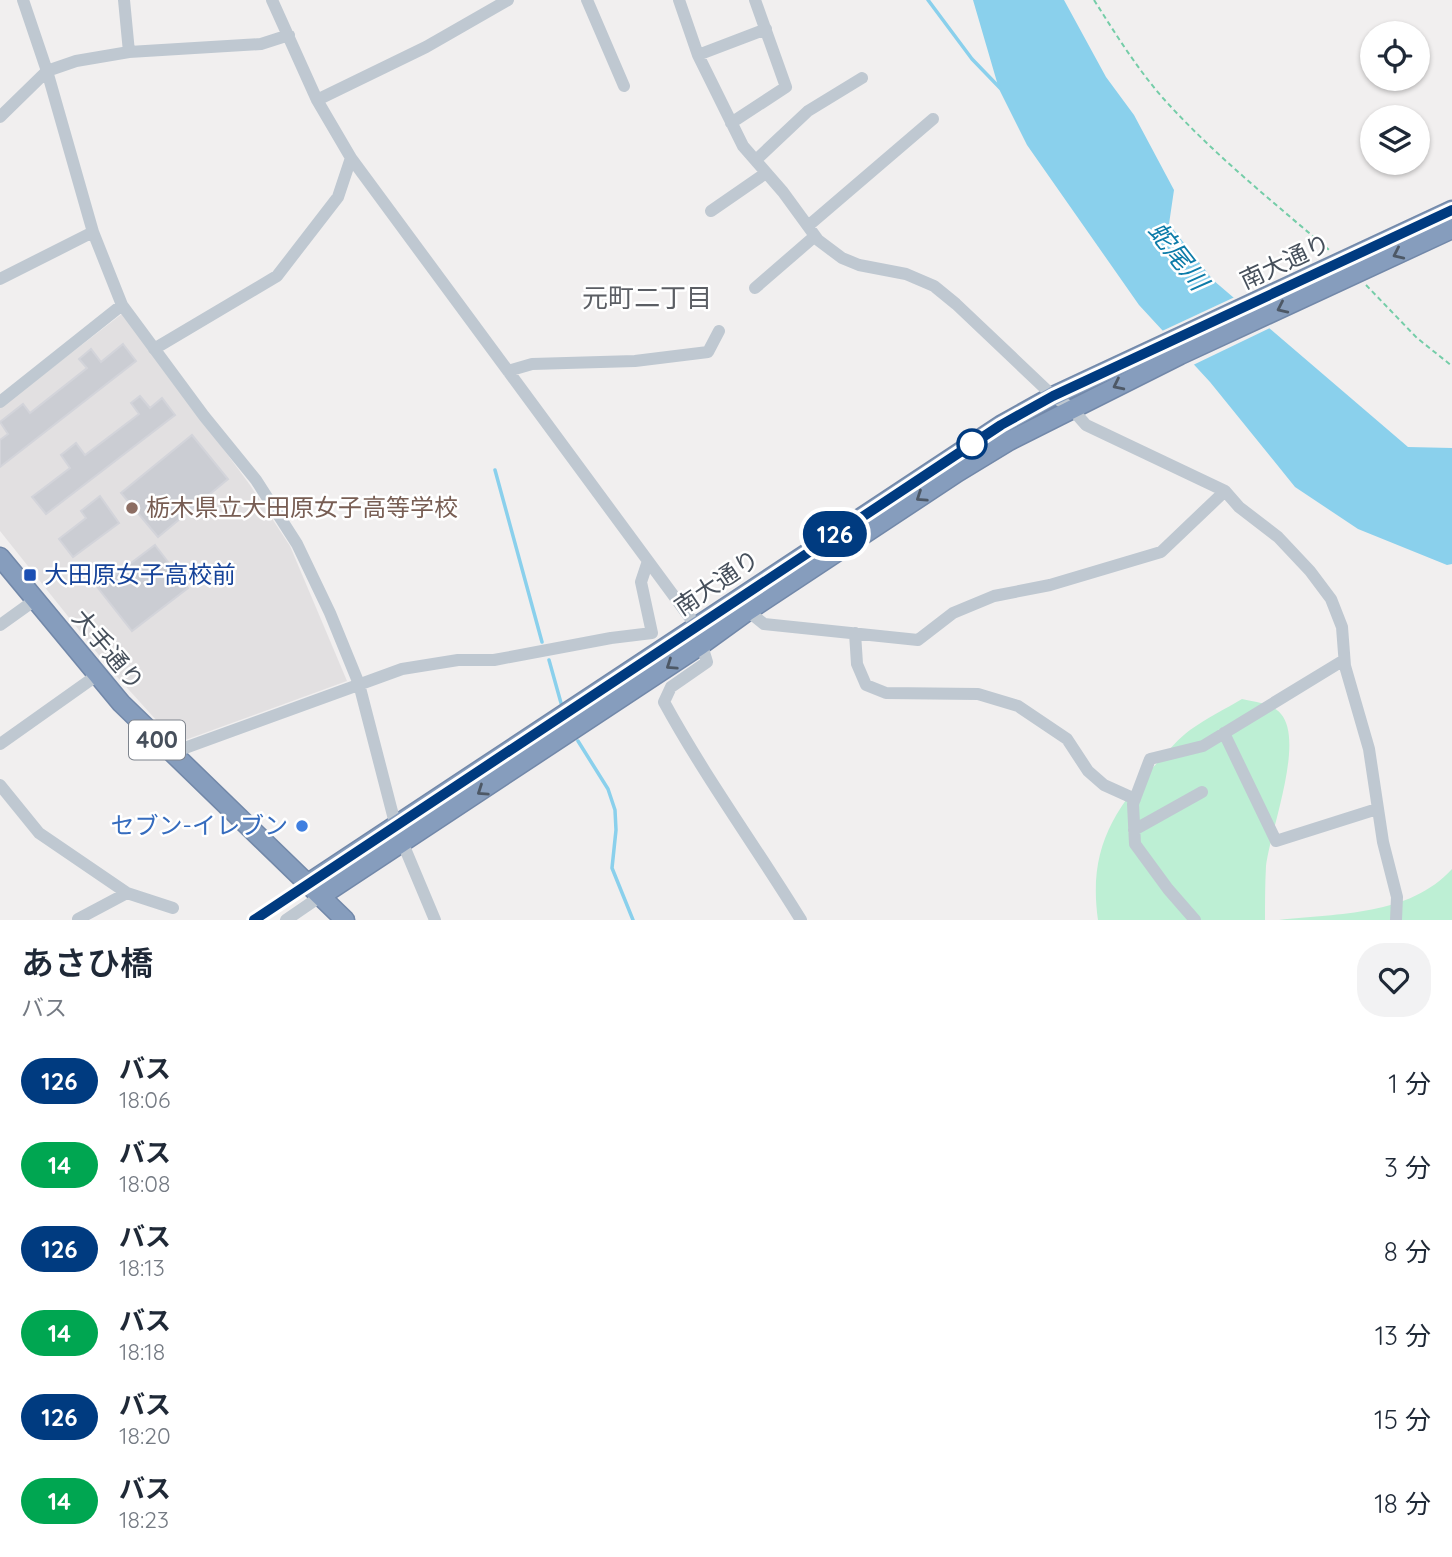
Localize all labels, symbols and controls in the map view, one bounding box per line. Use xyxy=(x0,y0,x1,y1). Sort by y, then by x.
map controls xyxy=(1360,21,1430,175)
button: locate xyxy=(1360,21,1430,91)
button: layers xyxy=(1360,105,1430,175)
water label: 蛇尾川 xyxy=(1141,215,1217,299)
street label: 南大通り xyxy=(1235,227,1334,295)
one-way arrow xyxy=(1393,246,1405,260)
district label: 元町二丁目 xyxy=(582,281,712,314)
one-way arrow xyxy=(1277,300,1289,314)
one-way arrow xyxy=(1113,377,1125,391)
unlabelled marker xyxy=(957,429,987,459)
one-way arrow xyxy=(916,489,929,501)
place label: 栃木県立大田原女子高等学校 xyxy=(146,492,458,522)
marker: 栃木県立大田原女子高等学校 xyxy=(124,500,140,516)
line badge: 126 xyxy=(795,511,875,557)
text: 126 xyxy=(817,519,853,549)
street label: 南大通り xyxy=(668,543,765,621)
place label: 大田原女子高校前 xyxy=(44,559,236,589)
marker: 大田原女子高校前 xyxy=(22,567,38,583)
street label: 大手通り xyxy=(66,603,151,696)
one-way arrow xyxy=(666,657,679,669)
road number: 400 xyxy=(129,720,185,760)
one-way arrow xyxy=(476,783,489,796)
place label: セブン-イレブン xyxy=(111,810,288,840)
marker: セブン-イレブン xyxy=(294,818,310,834)
text: あさひ橋 xyxy=(21,942,153,983)
button: heart xyxy=(1357,943,1431,1017)
text: バス xyxy=(21,993,67,1022)
text: バス xyxy=(119,1052,171,1085)
text: 126 xyxy=(41,1066,78,1096)
text: 1 分 xyxy=(1388,1067,1431,1100)
text: 18:06 xyxy=(119,1085,170,1114)
text: バス xyxy=(119,1136,171,1169)
text: 14 xyxy=(48,1150,71,1180)
text: 3 分 xyxy=(1384,1151,1431,1184)
text: 18:08 xyxy=(119,1169,170,1198)
text: バス xyxy=(119,1220,171,1253)
text: 126 xyxy=(41,1234,78,1264)
text: 8 分 xyxy=(1384,1235,1431,1268)
text: 18:13 xyxy=(119,1253,165,1282)
text: バス xyxy=(119,1304,171,1337)
text: 14 xyxy=(48,1318,71,1348)
text: 13 分 xyxy=(1375,1319,1431,1352)
text: 18:18 xyxy=(119,1337,165,1366)
text: バス xyxy=(119,1388,171,1421)
text: 126 xyxy=(41,1402,78,1432)
text: 15 分 xyxy=(1374,1403,1431,1436)
text: 18:20 xyxy=(119,1421,171,1450)
text: バス xyxy=(119,1472,171,1505)
text: 14 xyxy=(48,1486,71,1516)
text: 18 分 xyxy=(1374,1487,1431,1520)
text: 18:23 xyxy=(119,1505,169,1534)

